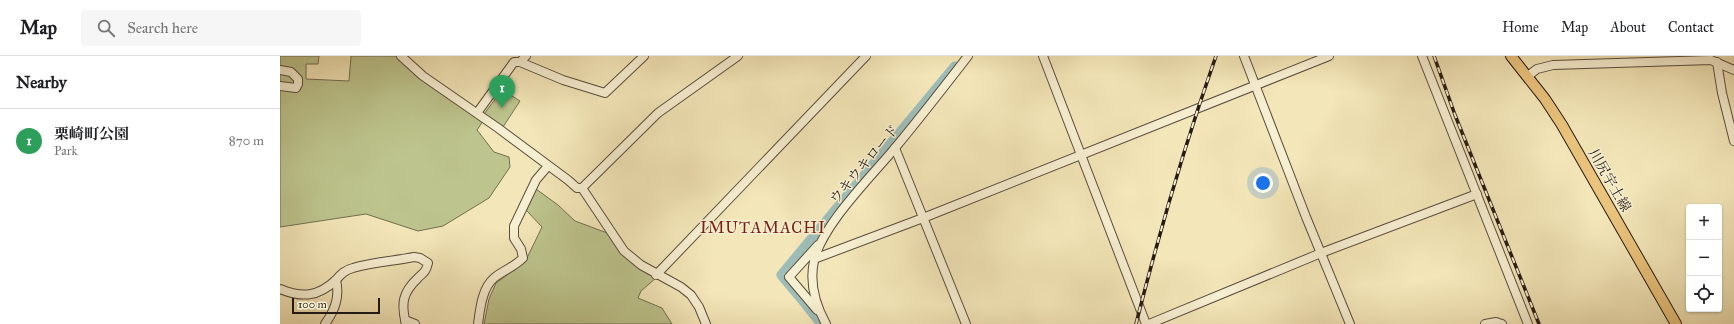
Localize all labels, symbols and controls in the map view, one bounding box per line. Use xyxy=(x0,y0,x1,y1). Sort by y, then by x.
search box xyxy=(81,10,361,46)
text: Map xyxy=(20,16,57,39)
icon: search xyxy=(95,17,117,39)
text: Search here xyxy=(127,19,198,37)
text: Home xyxy=(1502,19,1539,36)
text: Map xyxy=(1561,19,1588,36)
text: About xyxy=(1610,19,1646,36)
text: Contact xyxy=(1668,19,1714,36)
text: Nearby xyxy=(16,72,67,93)
pin: 1 xyxy=(489,75,515,108)
street label: ウキウキロード xyxy=(826,121,902,207)
text: 栗崎町公園 xyxy=(54,125,129,143)
text: 1 xyxy=(26,133,32,149)
text: 870 m xyxy=(229,133,264,149)
text: Park xyxy=(54,143,78,159)
street label: 川尻宇土線 xyxy=(1585,146,1634,215)
your location xyxy=(1253,173,1273,193)
map controls xyxy=(1686,204,1722,312)
button: + xyxy=(1686,204,1722,240)
district label: IMUTAMACHI xyxy=(700,218,826,237)
button: − xyxy=(1686,240,1722,276)
button: locate xyxy=(1686,276,1722,312)
scale bar xyxy=(292,296,380,315)
text: 100 m xyxy=(298,298,327,311)

